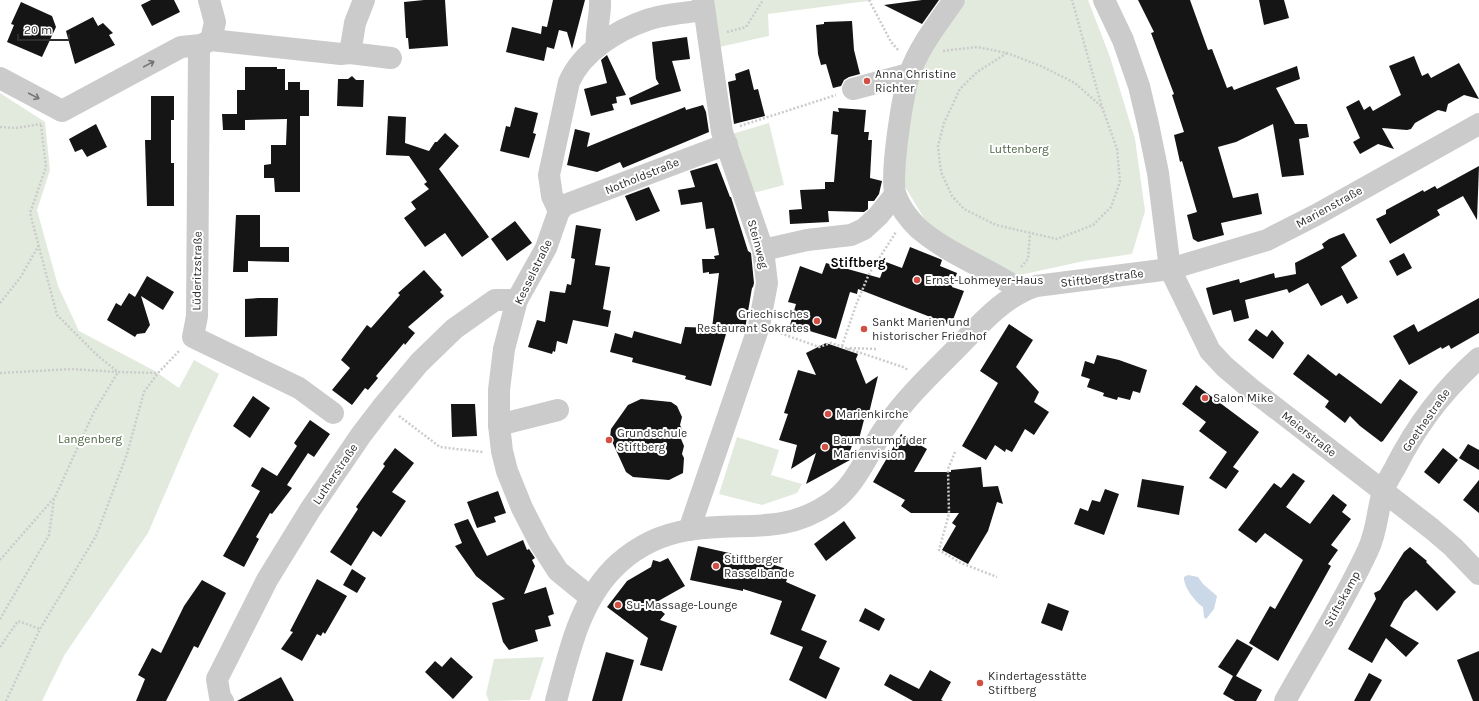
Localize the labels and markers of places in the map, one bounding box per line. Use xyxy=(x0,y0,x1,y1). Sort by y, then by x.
place label: Anna Christine Richter xyxy=(875,67,956,95)
marker: Anna Christine Richter xyxy=(862,76,872,86)
place label: Ernst-Lohmeyer-Haus xyxy=(925,273,1044,287)
marker: Ernst-Lohmeyer-Haus xyxy=(912,275,922,285)
place label: Griechisches Restaurant Sokrates xyxy=(697,307,809,335)
place label: Sankt Marien und historischer Friedhof xyxy=(872,315,987,343)
marker: Griechisches Restaurant Sokrates xyxy=(812,316,822,326)
marker: Sankt Marien und historischer Friedhof xyxy=(859,324,869,334)
place label: Salon Mike xyxy=(1213,391,1274,405)
marker: Salon Mike xyxy=(1200,393,1210,403)
place label: Marienkirche xyxy=(836,407,908,421)
marker: Marienkirche xyxy=(823,409,833,419)
place label: Grundschule Stiftberg xyxy=(617,426,687,454)
place label: Baumstumpf der Marienvision xyxy=(833,433,927,461)
marker: Grundschule Stiftberg xyxy=(604,435,614,445)
marker: Baumstumpf der Marienvision xyxy=(820,442,830,452)
place label: Stiftberger Rasselbande xyxy=(724,552,794,580)
marker: Stiftberger Rasselbande xyxy=(711,561,721,571)
place label: Su-Massage-Lounge xyxy=(626,598,737,612)
marker: Su-Massage-Lounge xyxy=(613,600,623,610)
place label: Kindertagesstätte Stiftberg xyxy=(988,669,1087,697)
marker: Kindertagesstätte Stiftberg xyxy=(975,678,985,688)

